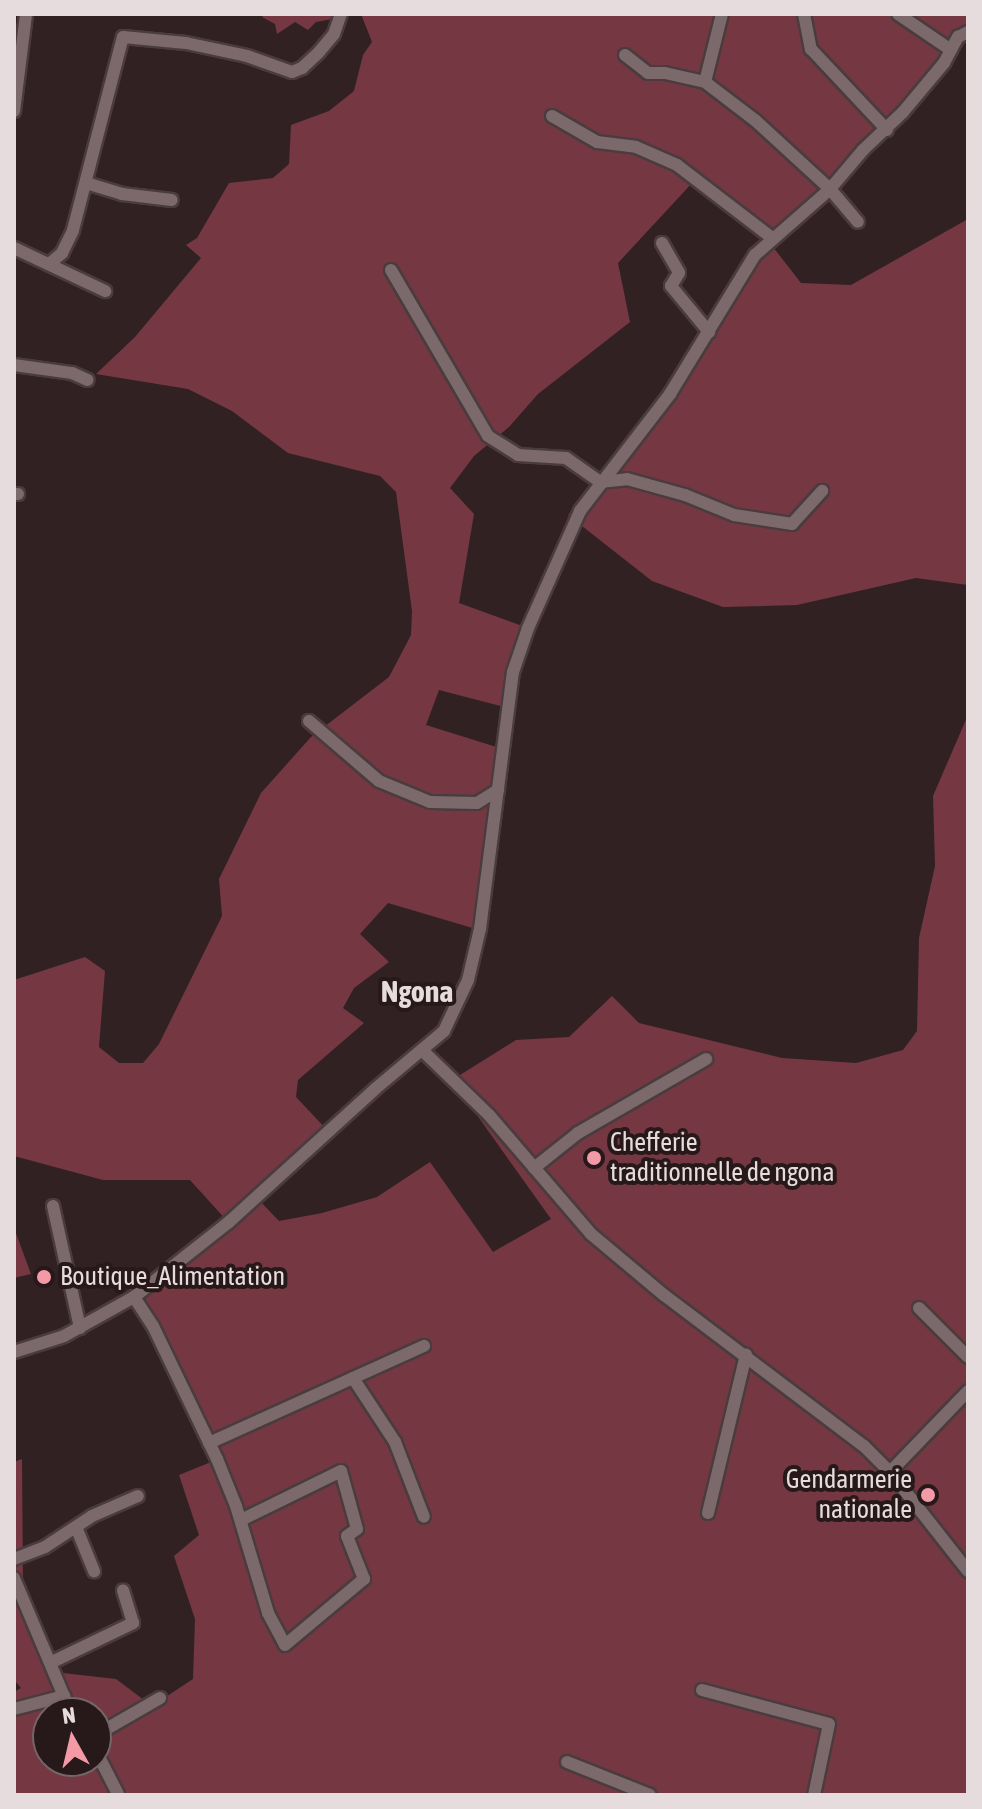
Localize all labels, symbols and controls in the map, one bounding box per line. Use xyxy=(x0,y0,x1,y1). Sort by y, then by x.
district label: Ngona xyxy=(381,973,453,1009)
place label: Chefferie traditionnelle de ngona xyxy=(610,1127,835,1188)
marker: Chefferie traditionnelle de ngona xyxy=(585,1149,603,1167)
place label: Boutique_Alimentation xyxy=(60,1261,285,1293)
marker: Boutique_Alimentation xyxy=(35,1268,53,1286)
place label: Gendarmerie nationale xyxy=(786,1464,912,1526)
marker: Gendarmerie nationale xyxy=(919,1486,937,1504)
north arrow xyxy=(32,1697,112,1777)
text: N xyxy=(61,1701,77,1729)

